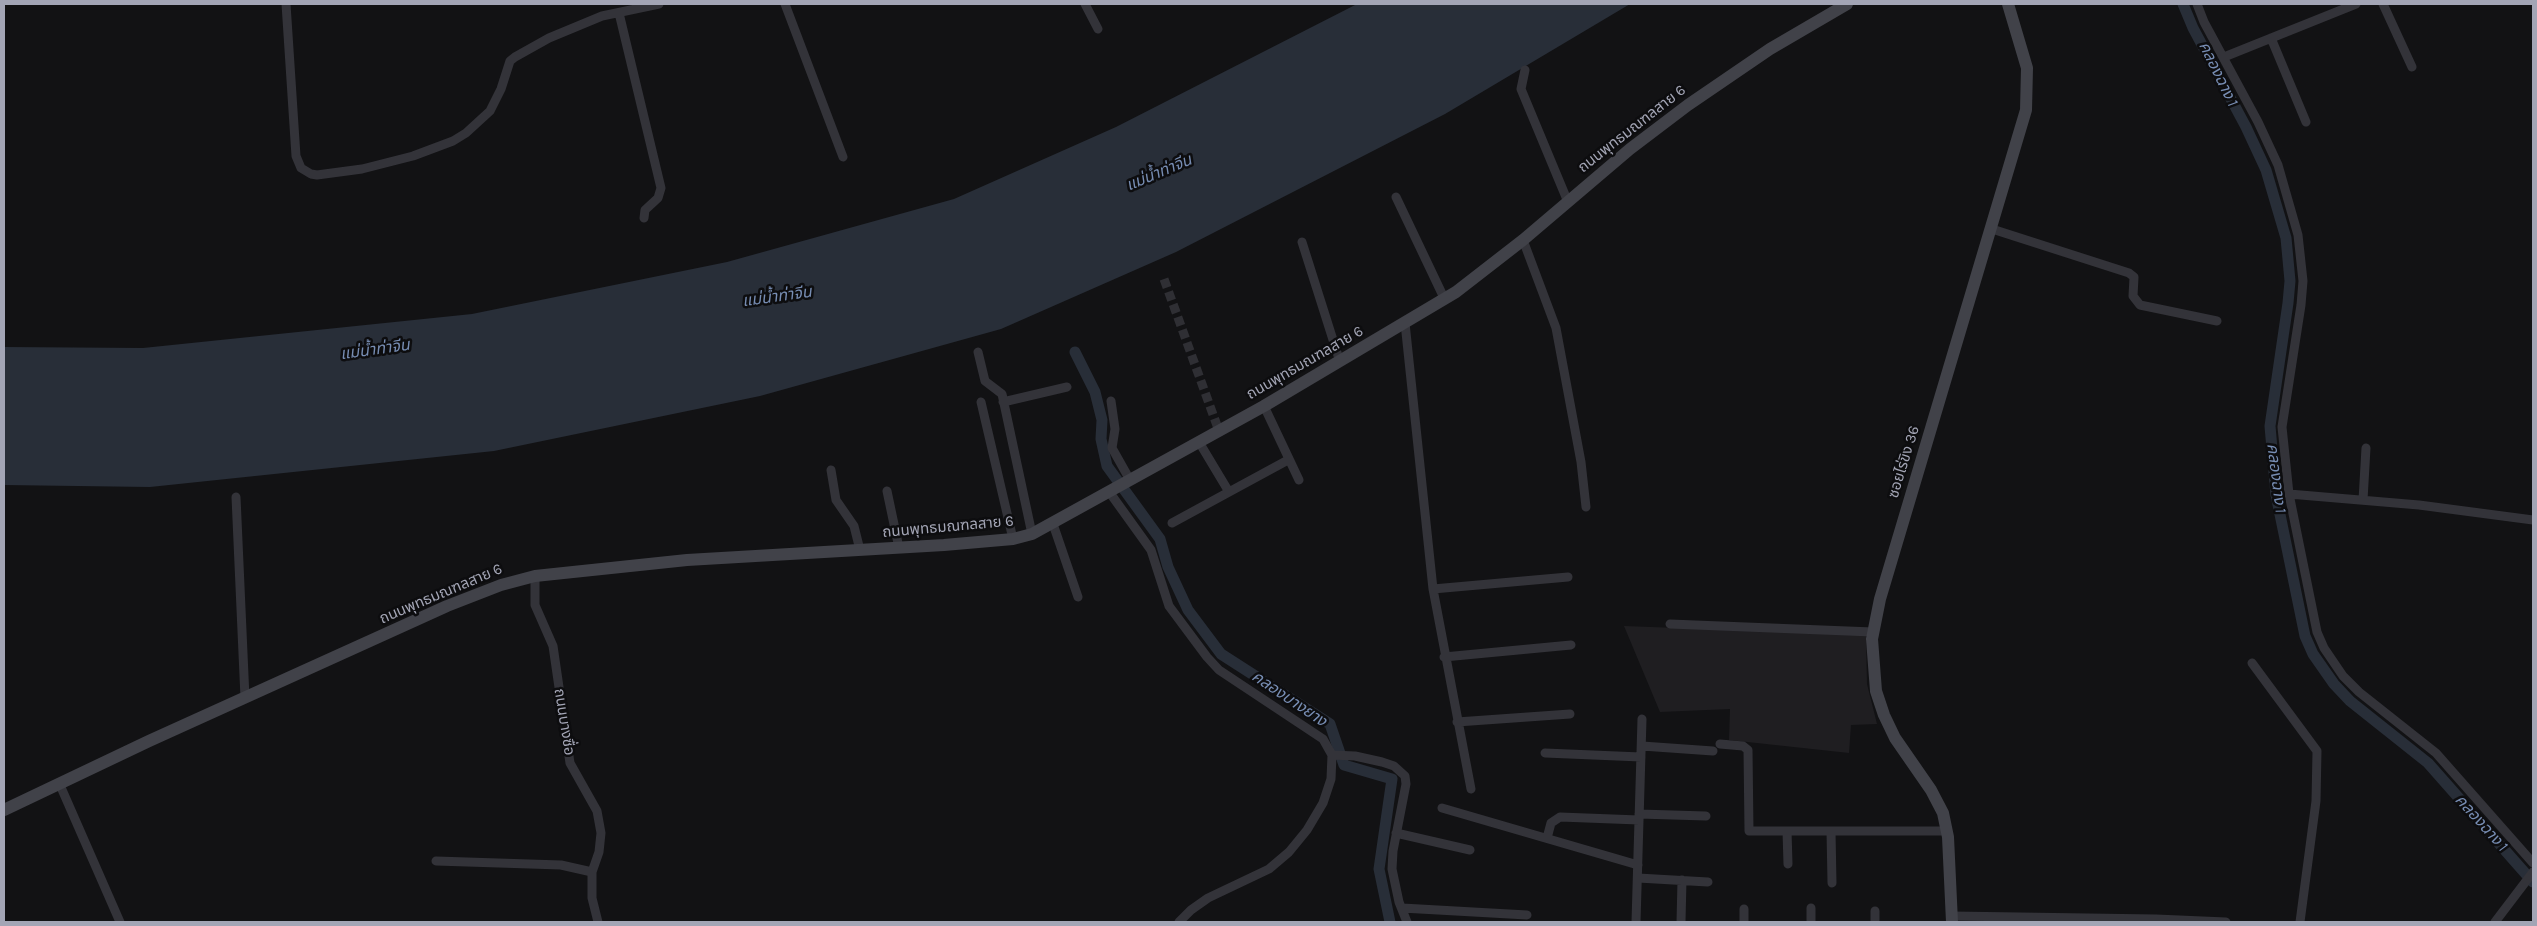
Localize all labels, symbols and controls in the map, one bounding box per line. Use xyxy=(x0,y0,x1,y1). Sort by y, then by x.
water label: คลองฉาง 1 xyxy=(2194,38,2242,110)
street label: ถนนพุทธมณฑลสาย 6 xyxy=(1575,81,1689,177)
water label: แม่น้ำท่าจีน xyxy=(1123,151,1195,195)
water label: แม่น้ำท่าจีน xyxy=(741,283,813,311)
street label: ถนนพุทธมณฑลสาย 6 xyxy=(1243,322,1367,404)
water label: แม่น้ำท่าจีน xyxy=(339,336,411,364)
street label: ซอยไร่ขิง 36 xyxy=(1884,424,1924,500)
water label: คลองฉาง 1 xyxy=(2262,442,2290,514)
street label: ถนนพุทธมณฑลสาย 6 xyxy=(882,512,1014,542)
street label: ถนนพุทธมณฑลสาย 6 xyxy=(377,560,505,628)
water label: คลองบางยาง xyxy=(1248,667,1330,731)
street label: ถนนบางซื่อ xyxy=(550,687,578,757)
water label: คลองฉาง 1 xyxy=(2451,791,2511,855)

